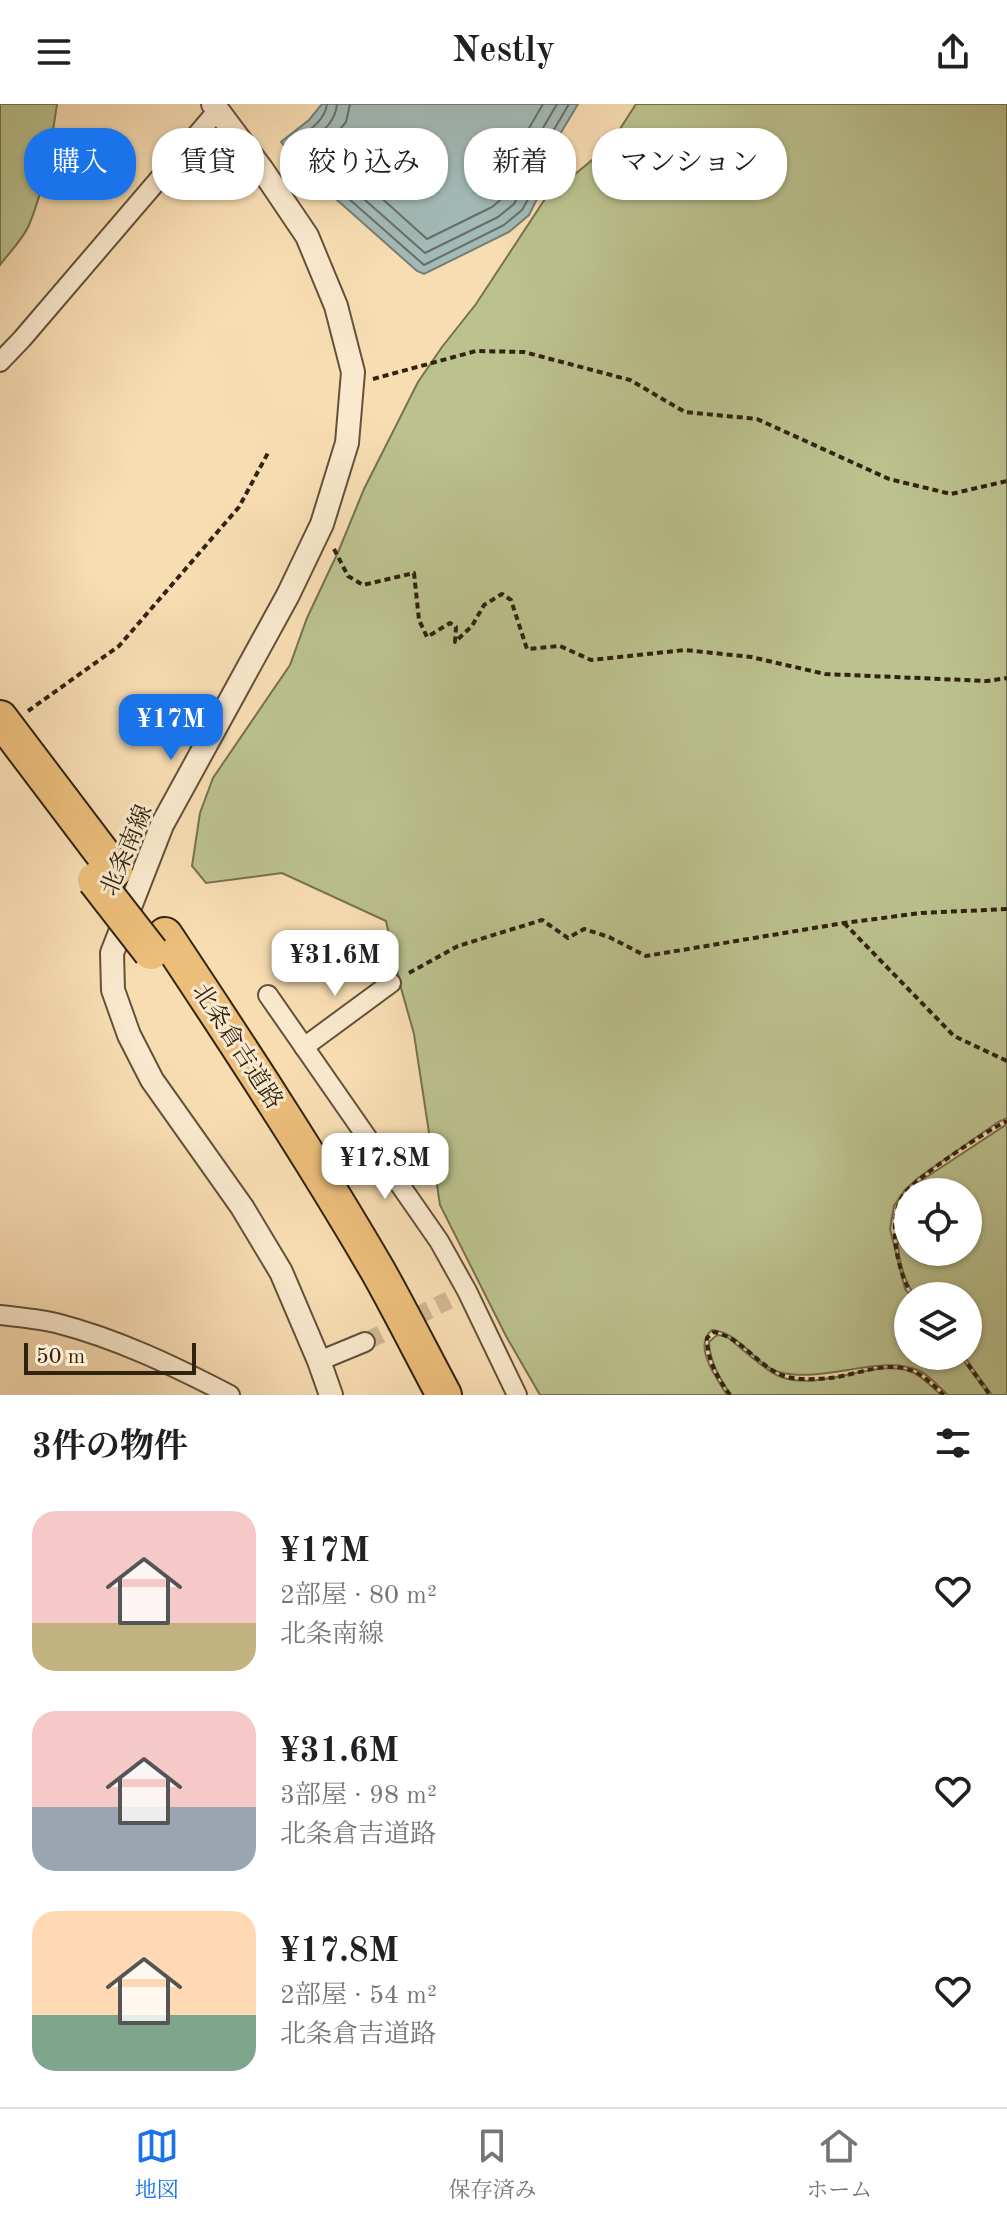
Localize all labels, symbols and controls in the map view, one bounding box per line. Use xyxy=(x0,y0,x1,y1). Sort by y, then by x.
icon: menu xyxy=(32,30,76,74)
icon: share xyxy=(931,30,975,74)
text: Nestly xyxy=(452,34,555,70)
chip: 購入 xyxy=(24,128,136,200)
chip: 賃貸 xyxy=(152,128,264,200)
chip: 絞り込み xyxy=(280,128,448,200)
chip: 新着 xyxy=(464,128,576,200)
chip: マンション xyxy=(592,128,787,200)
pin: ¥17M xyxy=(124,694,218,762)
text: ¥17M xyxy=(137,707,205,733)
street label: 北条南線 xyxy=(95,801,158,900)
pin: ¥31.6M xyxy=(270,930,400,998)
text: ¥31.6M xyxy=(290,943,380,969)
street label: 北条倉吉道路 xyxy=(187,979,288,1114)
pin: ¥17.8M xyxy=(320,1133,450,1201)
text: ¥17.8M xyxy=(340,1146,430,1172)
map controls xyxy=(894,1178,982,1370)
button: locate xyxy=(894,1178,982,1266)
button: layers xyxy=(894,1282,982,1370)
scale bar xyxy=(24,1339,196,1375)
text: 50 m xyxy=(36,1346,85,1368)
icon: filters xyxy=(931,1421,975,1465)
text: 3件の物件 xyxy=(32,1431,188,1465)
text: ¥17M xyxy=(280,1535,369,1569)
icon: home xyxy=(96,1543,192,1639)
icon: heart xyxy=(931,1569,975,1613)
text: 2部屋 · 80 m² xyxy=(280,1583,437,1609)
text: 北条南線 xyxy=(280,1622,384,1648)
text: ¥31.6M xyxy=(280,1735,399,1769)
icon: home xyxy=(96,1743,192,1839)
icon: heart xyxy=(931,1769,975,1813)
text: 3部屋 · 98 m² xyxy=(280,1783,437,1809)
text: 北条倉吉道路 xyxy=(280,1822,436,1848)
text: ¥17.8M xyxy=(280,1935,399,1969)
icon: home xyxy=(96,1943,192,2039)
icon: heart xyxy=(931,1969,975,2013)
text: 2部屋 · 54 m² xyxy=(280,1983,437,2009)
text: 北条倉吉道路 xyxy=(280,2022,436,2048)
tab: 地図 xyxy=(135,2124,179,2205)
tab: 保存済み xyxy=(448,2124,536,2205)
tab: ホーム xyxy=(806,2124,872,2205)

